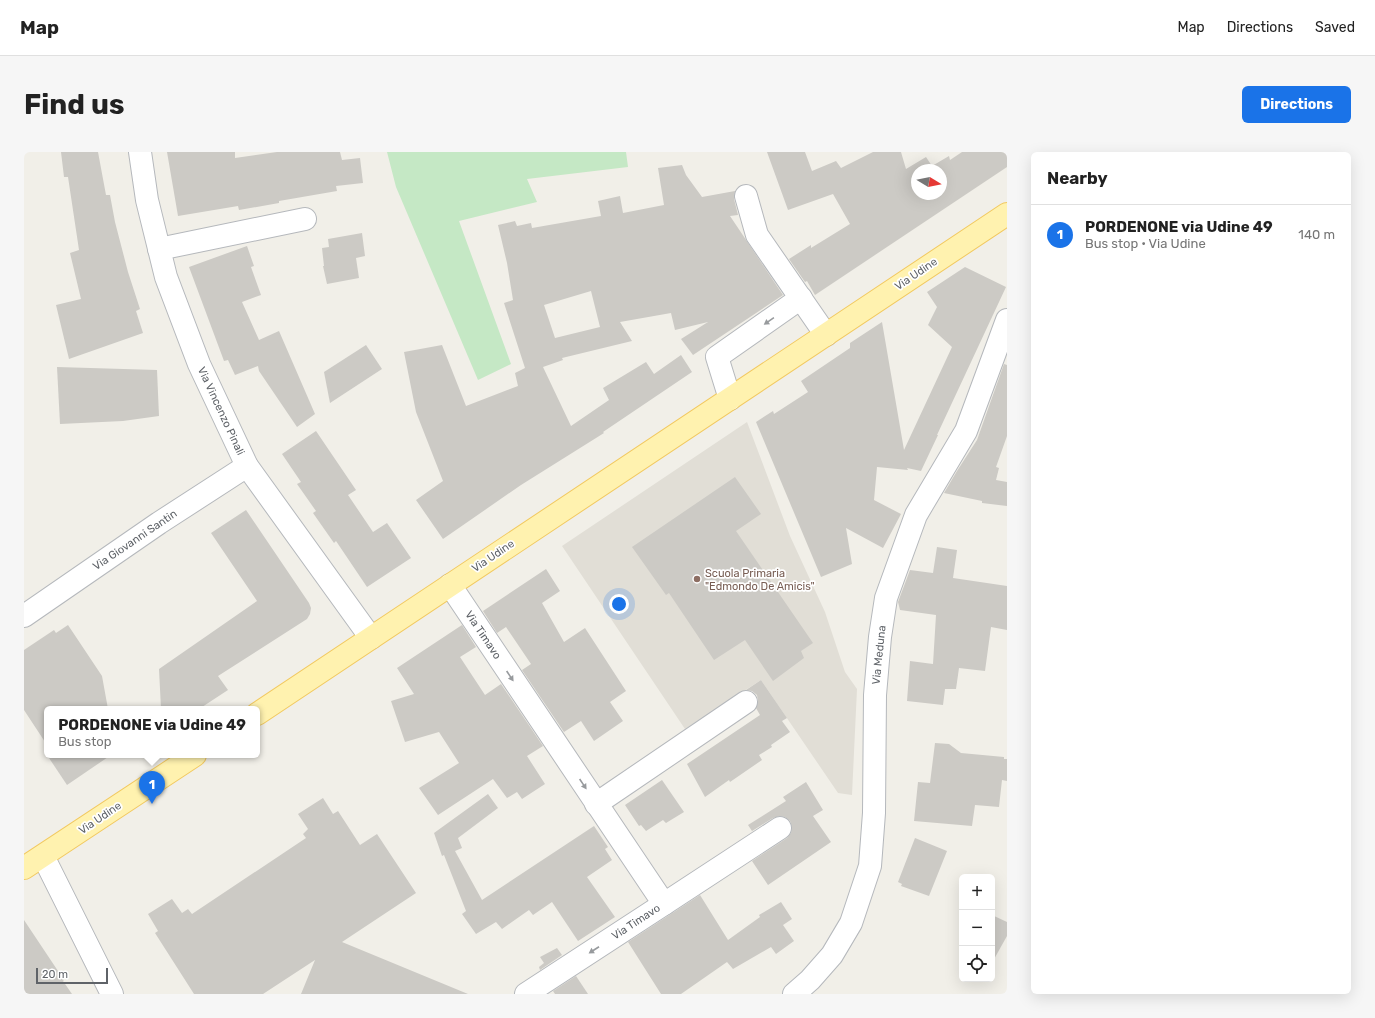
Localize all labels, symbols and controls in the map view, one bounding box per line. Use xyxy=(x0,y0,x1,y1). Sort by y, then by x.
text: Map xyxy=(20,16,59,39)
text: Map xyxy=(1178,19,1205,36)
text: Directions xyxy=(1227,19,1293,36)
text: Saved xyxy=(1315,19,1355,36)
button: Directions xyxy=(1242,86,1351,123)
text: Find us xyxy=(24,88,124,121)
north arrow xyxy=(911,164,947,200)
text: Nearby xyxy=(1047,168,1108,188)
text: PORDENONE via Udine 49 xyxy=(1085,218,1273,236)
text: 1 xyxy=(1057,227,1063,242)
text: 140 m xyxy=(1298,227,1335,242)
text: Bus stop · Via Udine xyxy=(1085,236,1206,251)
street label: Via Udine xyxy=(892,255,940,293)
one-way arrow xyxy=(764,317,774,325)
street label: Via Vincenzo Pinali xyxy=(195,365,247,457)
street label: Via Giovanni Santin xyxy=(90,507,180,573)
street label: Via Udine xyxy=(469,537,517,575)
place label: Scuola Primaria "Edmondo De Amicis" xyxy=(705,567,815,593)
marker: Scuola Primaria "Edmondo De Amicis" xyxy=(692,574,702,584)
your location xyxy=(609,594,629,614)
street label: Via Timavo xyxy=(462,608,504,662)
street label: Via Meduna xyxy=(869,625,889,685)
one-way arrow xyxy=(506,671,514,681)
popup xyxy=(44,706,260,758)
text: PORDENONE via Udine 49 xyxy=(58,716,246,734)
text: Bus stop xyxy=(58,734,111,749)
pin: 1 xyxy=(139,771,165,804)
one-way arrow xyxy=(579,779,587,789)
street label: Via Udine xyxy=(76,799,124,837)
map controls xyxy=(959,874,995,982)
button: + xyxy=(959,874,995,910)
street label: Via Timavo xyxy=(609,901,663,943)
button: − xyxy=(959,910,995,946)
one-way arrow xyxy=(588,946,600,953)
button: locate xyxy=(959,946,995,982)
scale bar xyxy=(36,966,108,985)
text: 20 m xyxy=(42,968,68,981)

